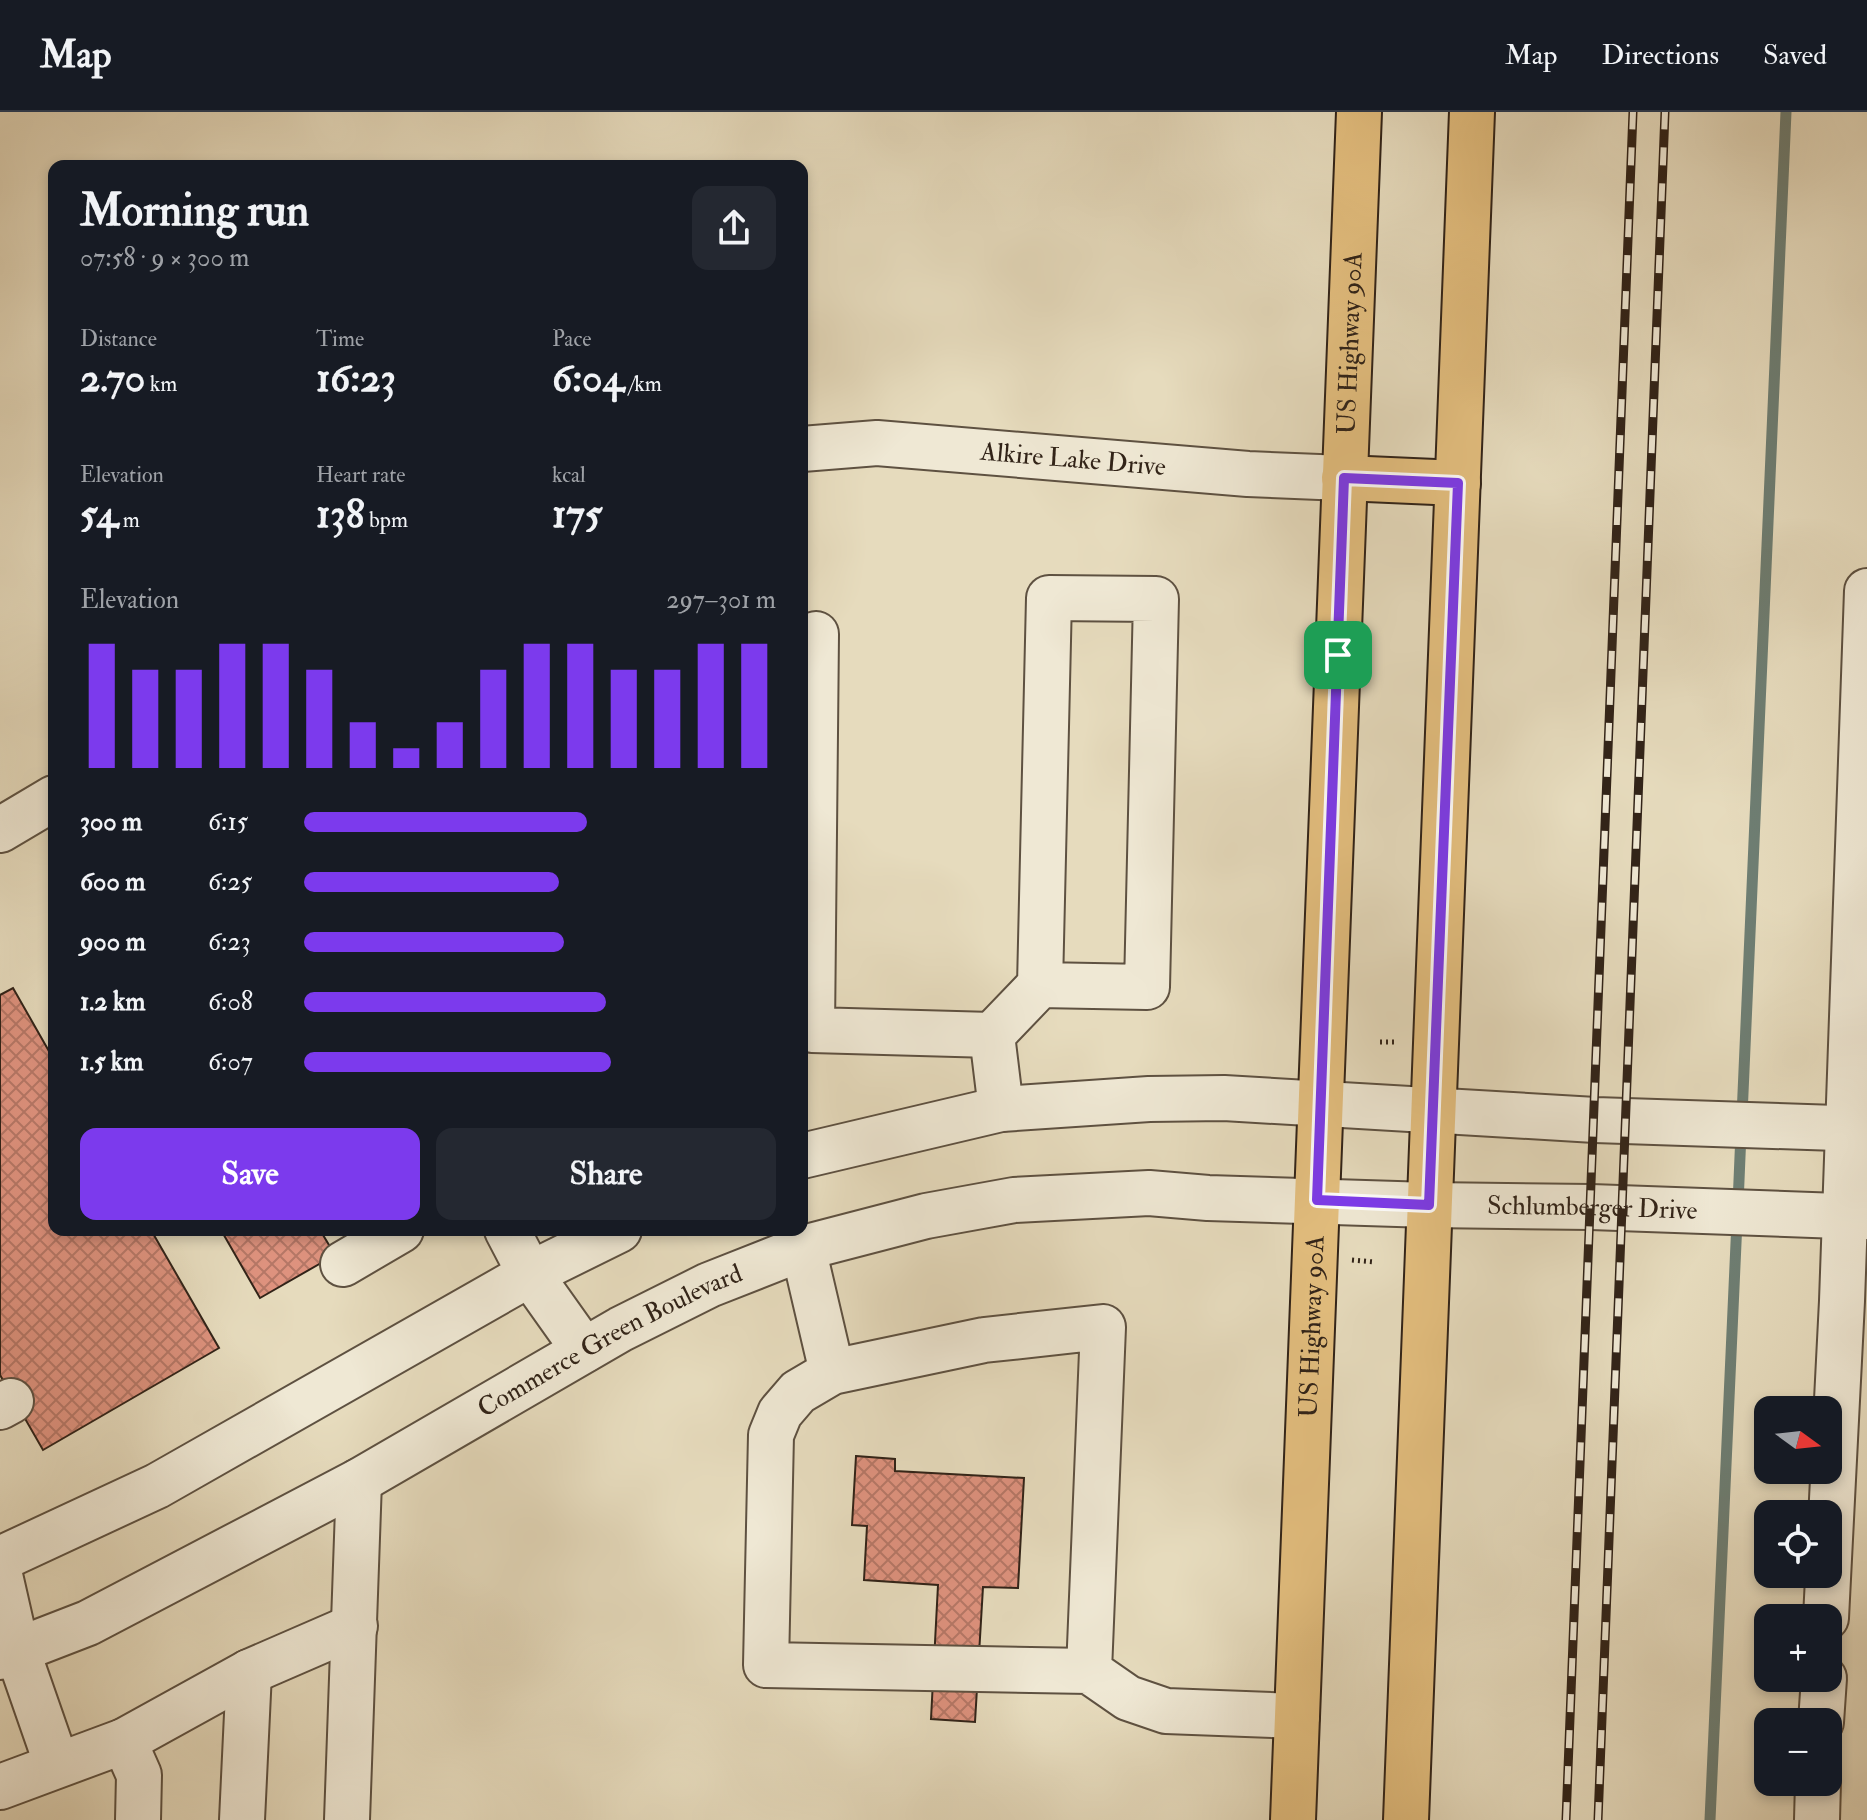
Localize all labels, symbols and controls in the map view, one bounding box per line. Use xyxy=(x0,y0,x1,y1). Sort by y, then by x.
text: Map xyxy=(40,31,111,79)
text: Map xyxy=(1505,38,1558,73)
text: Directions xyxy=(1602,38,1719,73)
text: Saved xyxy=(1763,38,1827,73)
text: Morning run xyxy=(80,184,309,239)
button: share xyxy=(692,186,776,270)
text: 07:58 · 9 × 300 m xyxy=(80,242,249,274)
street label: US Highway 90A xyxy=(1331,251,1370,435)
text: Distance xyxy=(80,325,157,353)
text: Time xyxy=(316,325,364,353)
text: Pace xyxy=(552,325,591,353)
text: 2.70 xyxy=(80,353,145,404)
text: 16:23 xyxy=(316,353,396,404)
text: 6:04 xyxy=(552,353,624,404)
text: km xyxy=(145,370,177,398)
text: /km xyxy=(624,370,662,398)
street label: Alkire Lake Drive xyxy=(978,436,1167,483)
text: Elevation xyxy=(80,461,164,489)
text: Heart rate xyxy=(316,461,406,489)
text: kcal xyxy=(552,461,586,489)
text: 54 xyxy=(80,489,118,540)
text: 138 xyxy=(316,489,364,540)
text: 175 xyxy=(552,489,602,540)
text: m xyxy=(118,506,140,534)
text: bpm xyxy=(364,506,408,534)
text: Elevation xyxy=(80,584,179,616)
text: 297–301 m xyxy=(666,584,776,616)
pin xyxy=(1304,621,1372,689)
icon: arrive xyxy=(1316,633,1360,677)
text: 300 m xyxy=(80,806,142,838)
text: 6:15 xyxy=(208,806,248,838)
text: 600 m xyxy=(80,866,145,898)
text: 6:25 xyxy=(208,866,252,898)
text: 900 m xyxy=(80,926,146,958)
text: 6:23 xyxy=(208,926,251,958)
text: 1.2 km xyxy=(80,986,146,1018)
text: 6:08 xyxy=(208,986,253,1018)
text: 1.5 km xyxy=(80,1046,143,1078)
text: 6:07 xyxy=(208,1046,253,1078)
button: Save xyxy=(80,1128,420,1220)
button: Share xyxy=(436,1128,776,1220)
street label: Schlumberger Drive xyxy=(1487,1190,1698,1227)
street label: US Highway 90A xyxy=(1293,1234,1332,1418)
street label: Commerce Green Boulevard xyxy=(472,1257,747,1425)
north arrow xyxy=(1754,1396,1842,1484)
map controls xyxy=(1754,1396,1842,1796)
button: locate xyxy=(1754,1500,1842,1588)
button: + xyxy=(1754,1604,1842,1692)
button: − xyxy=(1754,1708,1842,1796)

